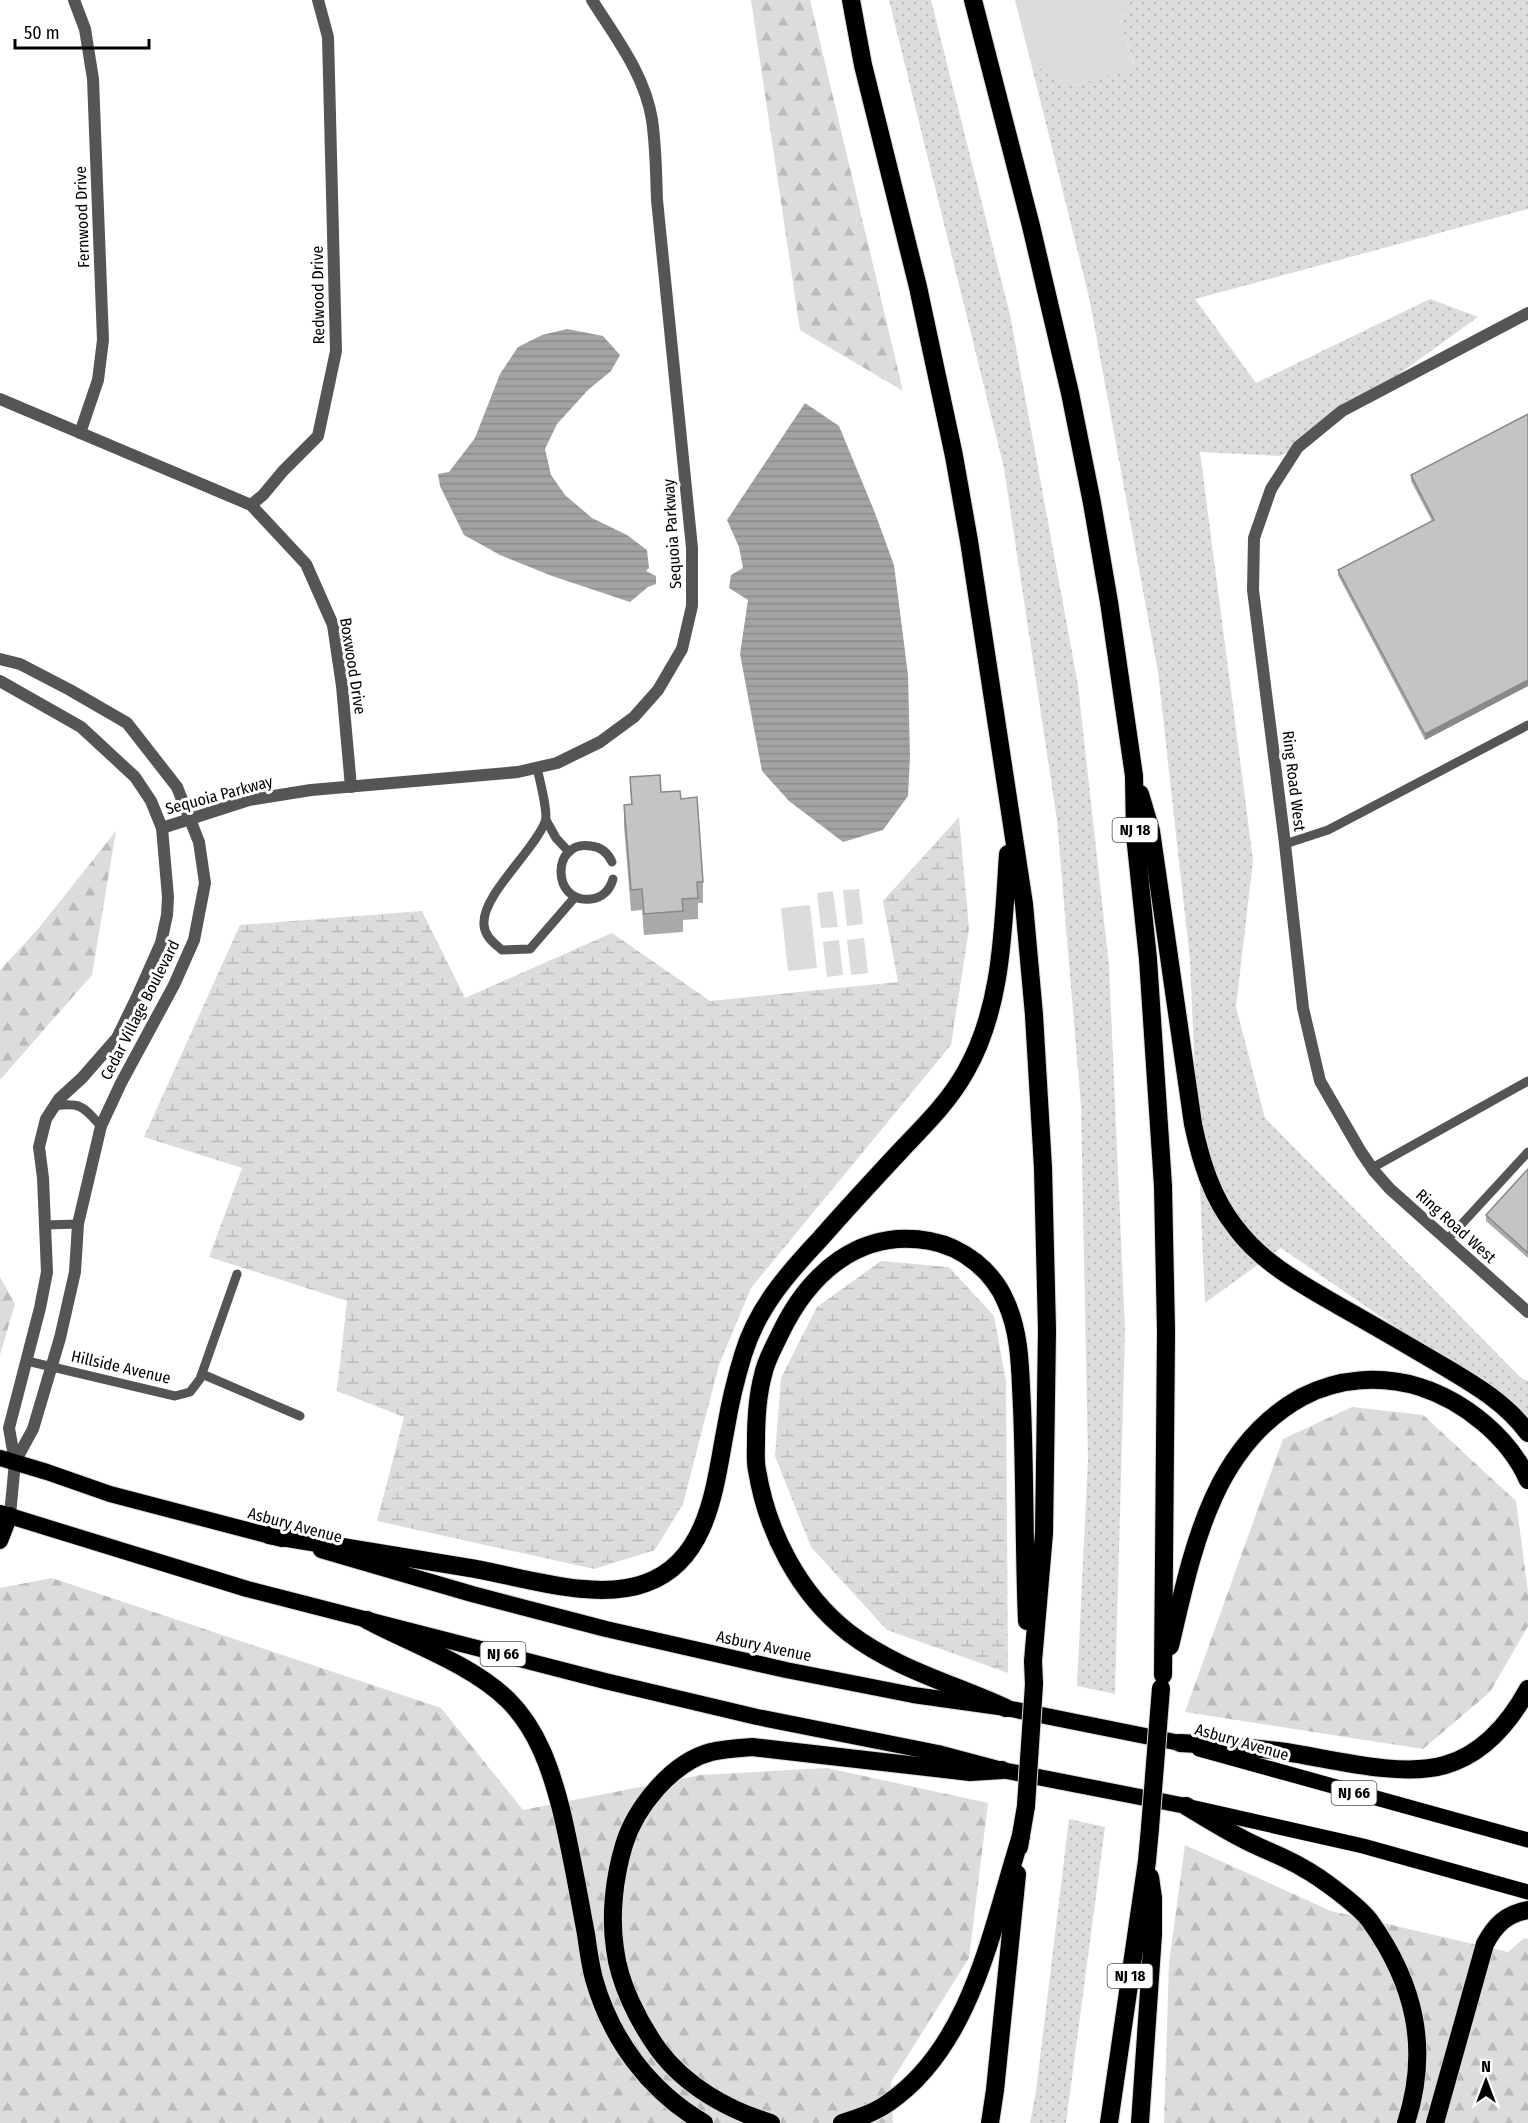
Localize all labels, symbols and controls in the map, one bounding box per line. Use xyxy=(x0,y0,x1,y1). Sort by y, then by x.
scale bar xyxy=(15,12,148,50)
text: 50 m xyxy=(24,22,60,44)
street label: Fernwood Drive xyxy=(71,166,93,268)
street label: Redwood Drive xyxy=(308,246,328,344)
street label: Sequoia Parkway xyxy=(659,477,685,590)
street label: Boxwood Drive xyxy=(336,616,370,716)
street label: Ring Road West xyxy=(1278,730,1310,833)
street label: Sequoia Parkway xyxy=(163,771,276,818)
road number: NJ 18 xyxy=(1112,818,1158,842)
street label: Cedar Village Boulevard xyxy=(96,937,184,1083)
street label: Ring Road West xyxy=(1412,1185,1501,1267)
street label: Hillside Avenue xyxy=(69,1346,173,1388)
street label: Asbury Avenue xyxy=(246,1503,344,1547)
street label: Asbury Avenue xyxy=(715,1627,813,1665)
road number: NJ 66 xyxy=(480,1642,526,1666)
street label: Asbury Avenue xyxy=(1193,1720,1291,1764)
road number: NJ 66 xyxy=(1332,1781,1376,1805)
road number: NJ 18 xyxy=(1108,1964,1152,1988)
north arrow xyxy=(1456,2051,1516,2111)
text: N xyxy=(1481,2057,1491,2076)

